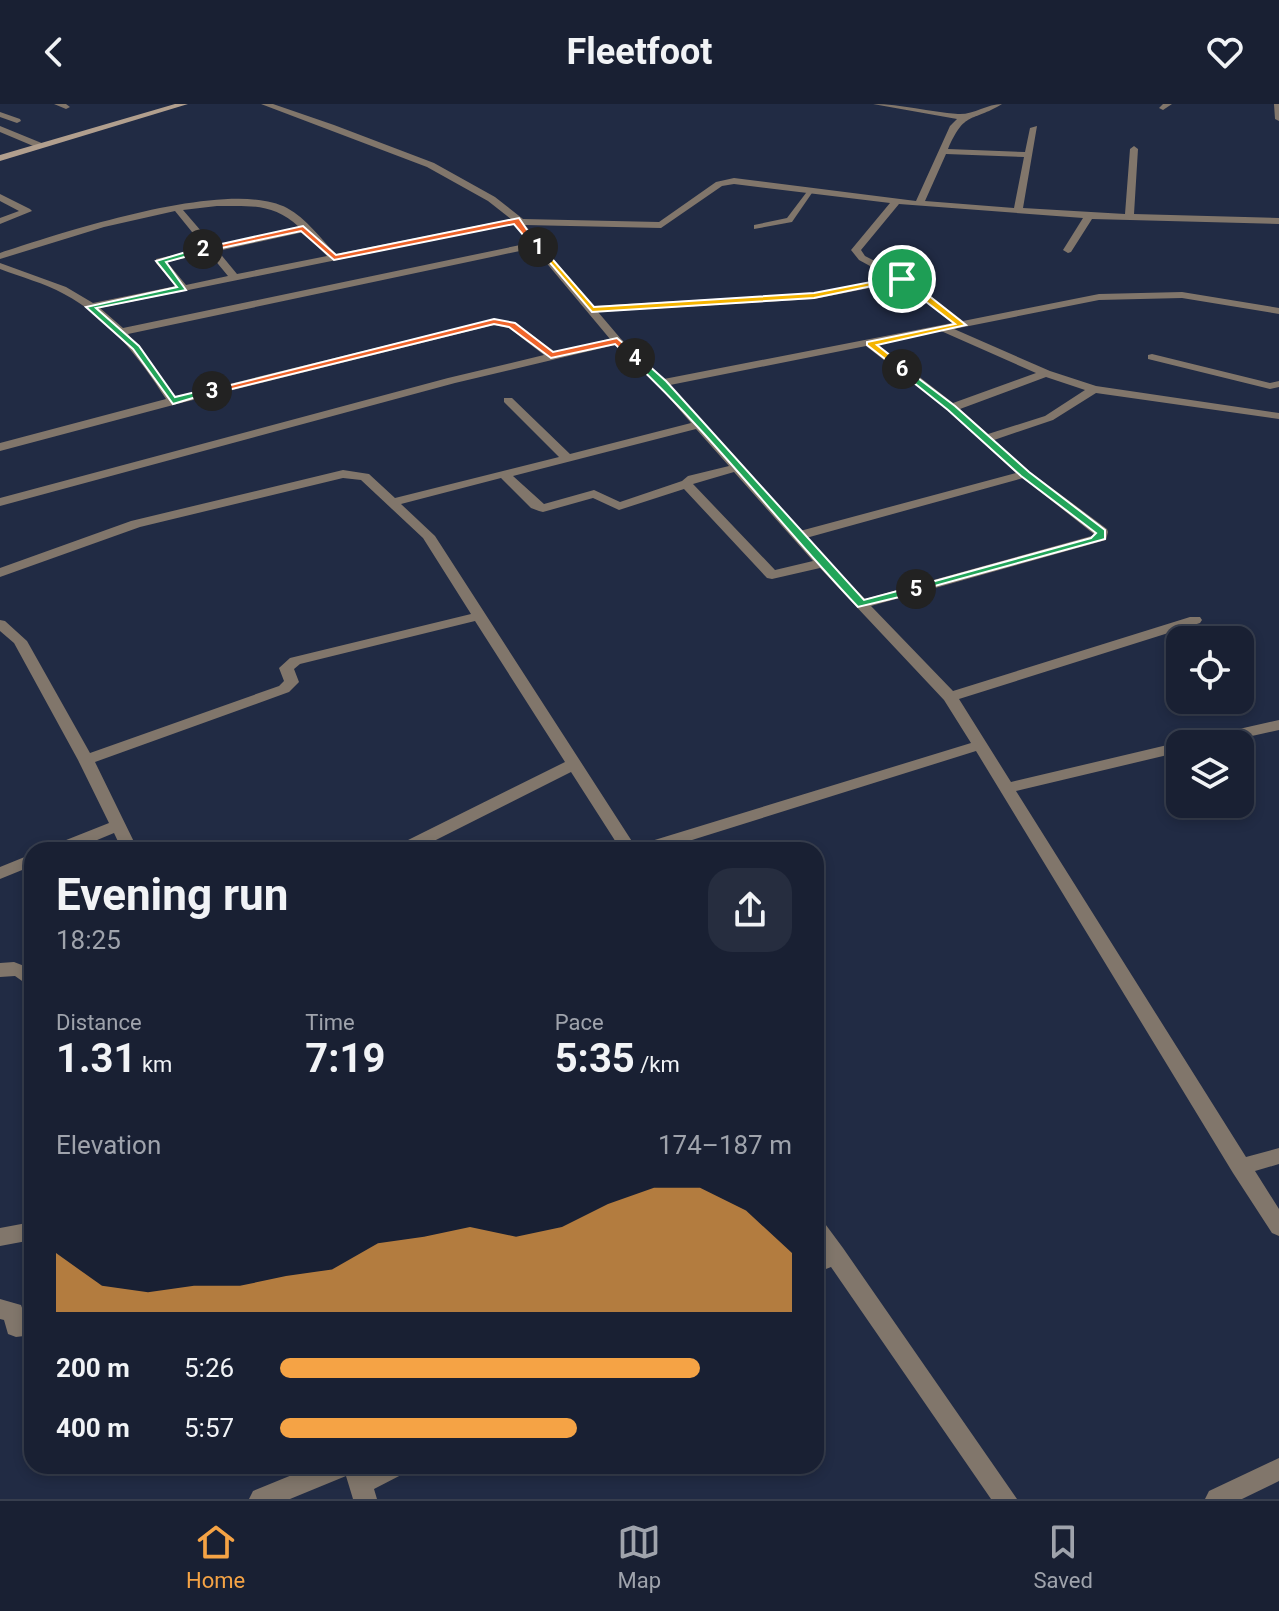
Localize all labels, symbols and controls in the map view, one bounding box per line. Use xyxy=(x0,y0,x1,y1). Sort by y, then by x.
icon: back xyxy=(32,30,76,74)
icon: heart xyxy=(1203,30,1247,74)
text: Fleetfoot xyxy=(566,31,713,73)
pin: 1 xyxy=(518,227,558,267)
pin: 2 xyxy=(183,229,223,269)
text: 1 xyxy=(532,234,544,259)
text: 2 xyxy=(197,236,209,261)
pin xyxy=(868,245,936,313)
icon: arrive xyxy=(880,257,924,301)
pin: 4 xyxy=(615,338,655,378)
text: 4 xyxy=(629,345,641,370)
pin: 6 xyxy=(882,349,922,389)
text: 6 xyxy=(896,356,908,381)
pin: 3 xyxy=(192,371,232,411)
text: 3 xyxy=(206,378,218,403)
pin: 5 xyxy=(896,569,936,609)
text: 5 xyxy=(910,576,922,601)
map controls xyxy=(1166,626,1254,818)
button: locate xyxy=(1166,626,1254,714)
button: layers xyxy=(1166,730,1254,818)
button: share xyxy=(708,868,792,952)
text: Evening run xyxy=(56,869,288,921)
text: 18:25 xyxy=(56,925,121,955)
text: Distance xyxy=(56,1010,142,1035)
text: Time xyxy=(305,1010,355,1035)
text: Pace xyxy=(555,1010,604,1035)
text: 1.31 xyxy=(56,1035,136,1082)
text: 7:19 xyxy=(305,1035,385,1082)
text: 5:35 xyxy=(555,1035,635,1082)
text: km xyxy=(136,1052,172,1077)
text: /km xyxy=(635,1052,680,1077)
text: Elevation xyxy=(56,1130,161,1160)
text: 174–187 m xyxy=(658,1130,792,1160)
text: 200 m xyxy=(56,1353,130,1383)
text: 5:26 xyxy=(184,1353,234,1383)
text: 400 m xyxy=(56,1413,130,1443)
text: 5:57 xyxy=(184,1413,234,1443)
tab: Home xyxy=(186,1520,245,1593)
tab: Map xyxy=(617,1520,661,1593)
tab: Saved xyxy=(1033,1520,1093,1593)

